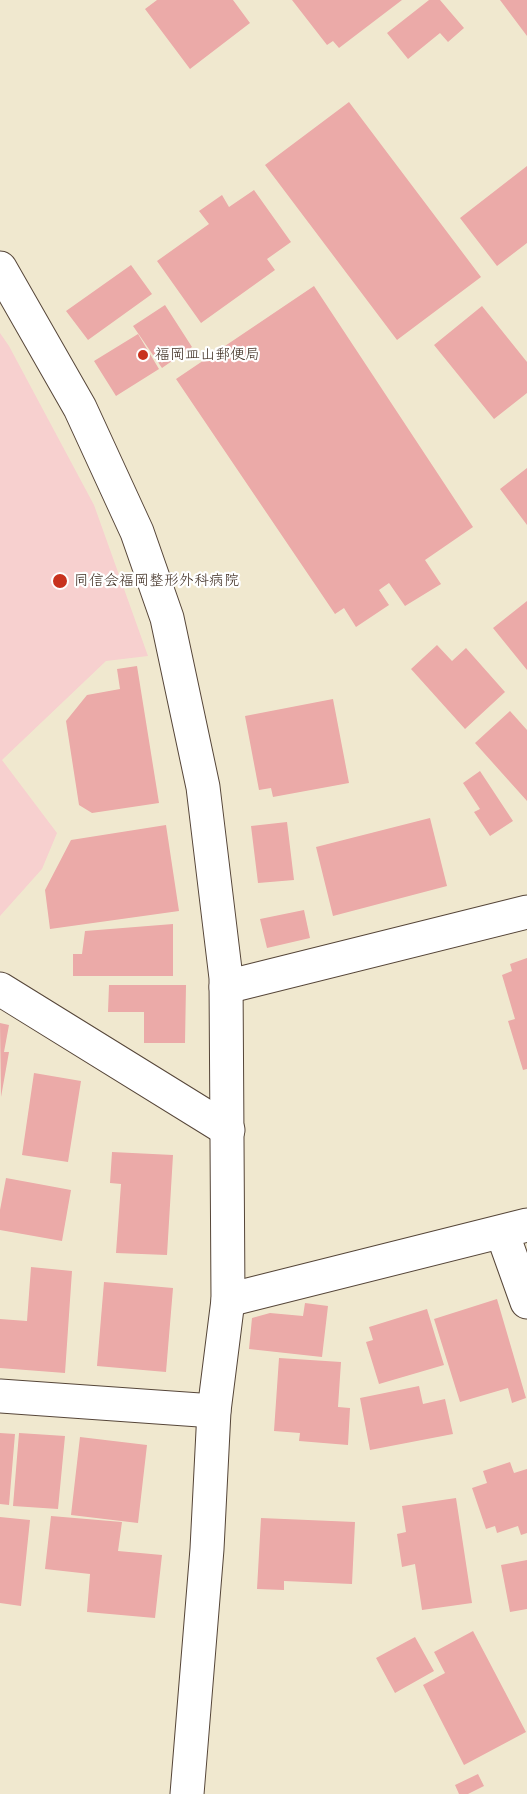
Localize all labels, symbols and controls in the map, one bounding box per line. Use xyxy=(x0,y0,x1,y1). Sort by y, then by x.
place label: 福岡皿山郵便局 xyxy=(155,346,260,364)
marker: 福岡皿山郵便局 xyxy=(136,348,150,362)
marker: 同信会福岡整形外科病院 xyxy=(51,572,69,590)
place label: 同信会福岡整形外科病院 xyxy=(74,572,239,590)

